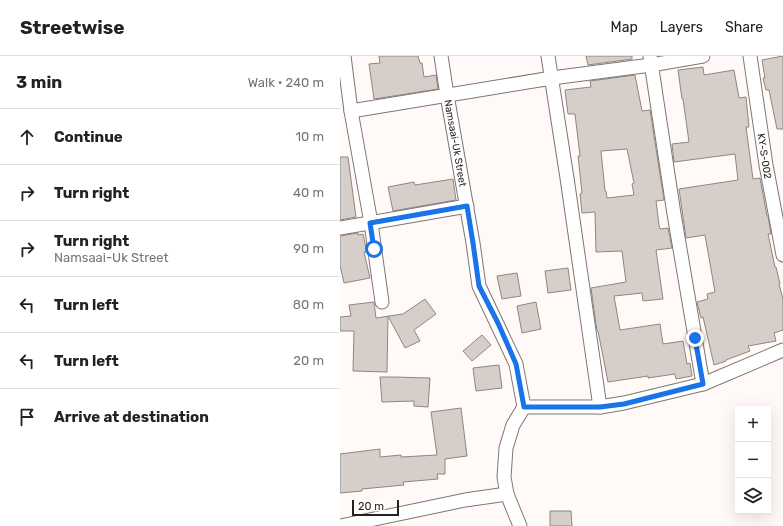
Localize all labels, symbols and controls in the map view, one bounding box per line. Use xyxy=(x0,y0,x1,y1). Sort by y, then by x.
text: Streetwise xyxy=(20,16,125,39)
text: Map xyxy=(611,19,638,36)
text: Layers xyxy=(660,19,703,36)
text: Share xyxy=(725,19,763,36)
text: 3 min xyxy=(16,72,62,92)
text: Walk · 240 m xyxy=(248,75,324,90)
street label: Namsaai-Uk Street xyxy=(441,99,469,188)
icon: ahead xyxy=(16,126,38,148)
text: Continue xyxy=(54,128,123,146)
text: 10 m xyxy=(295,129,324,144)
street label: KY-S-002 xyxy=(754,132,774,180)
icon: right xyxy=(16,182,38,204)
text: Turn right xyxy=(54,184,129,202)
text: 40 m xyxy=(293,185,324,200)
text: Turn right xyxy=(54,232,129,250)
icon: right xyxy=(16,238,38,260)
route start xyxy=(365,240,383,258)
text: 90 m xyxy=(293,241,324,256)
text: Namsaai-Uk Street xyxy=(54,250,169,265)
icon: left xyxy=(16,294,38,316)
text: Turn left xyxy=(54,296,119,314)
text: 80 m xyxy=(293,297,324,312)
route end xyxy=(686,329,704,347)
icon: left xyxy=(16,350,38,372)
text: Turn left xyxy=(54,352,119,370)
text: 20 m xyxy=(293,353,324,368)
icon: arrive xyxy=(16,406,38,428)
map controls xyxy=(735,406,771,514)
button: + xyxy=(735,406,771,442)
text: Arrive at destination xyxy=(54,408,209,426)
button: − xyxy=(735,442,771,478)
button: layers xyxy=(735,478,771,514)
scale bar xyxy=(352,498,399,517)
text: 20 m xyxy=(358,500,384,513)

